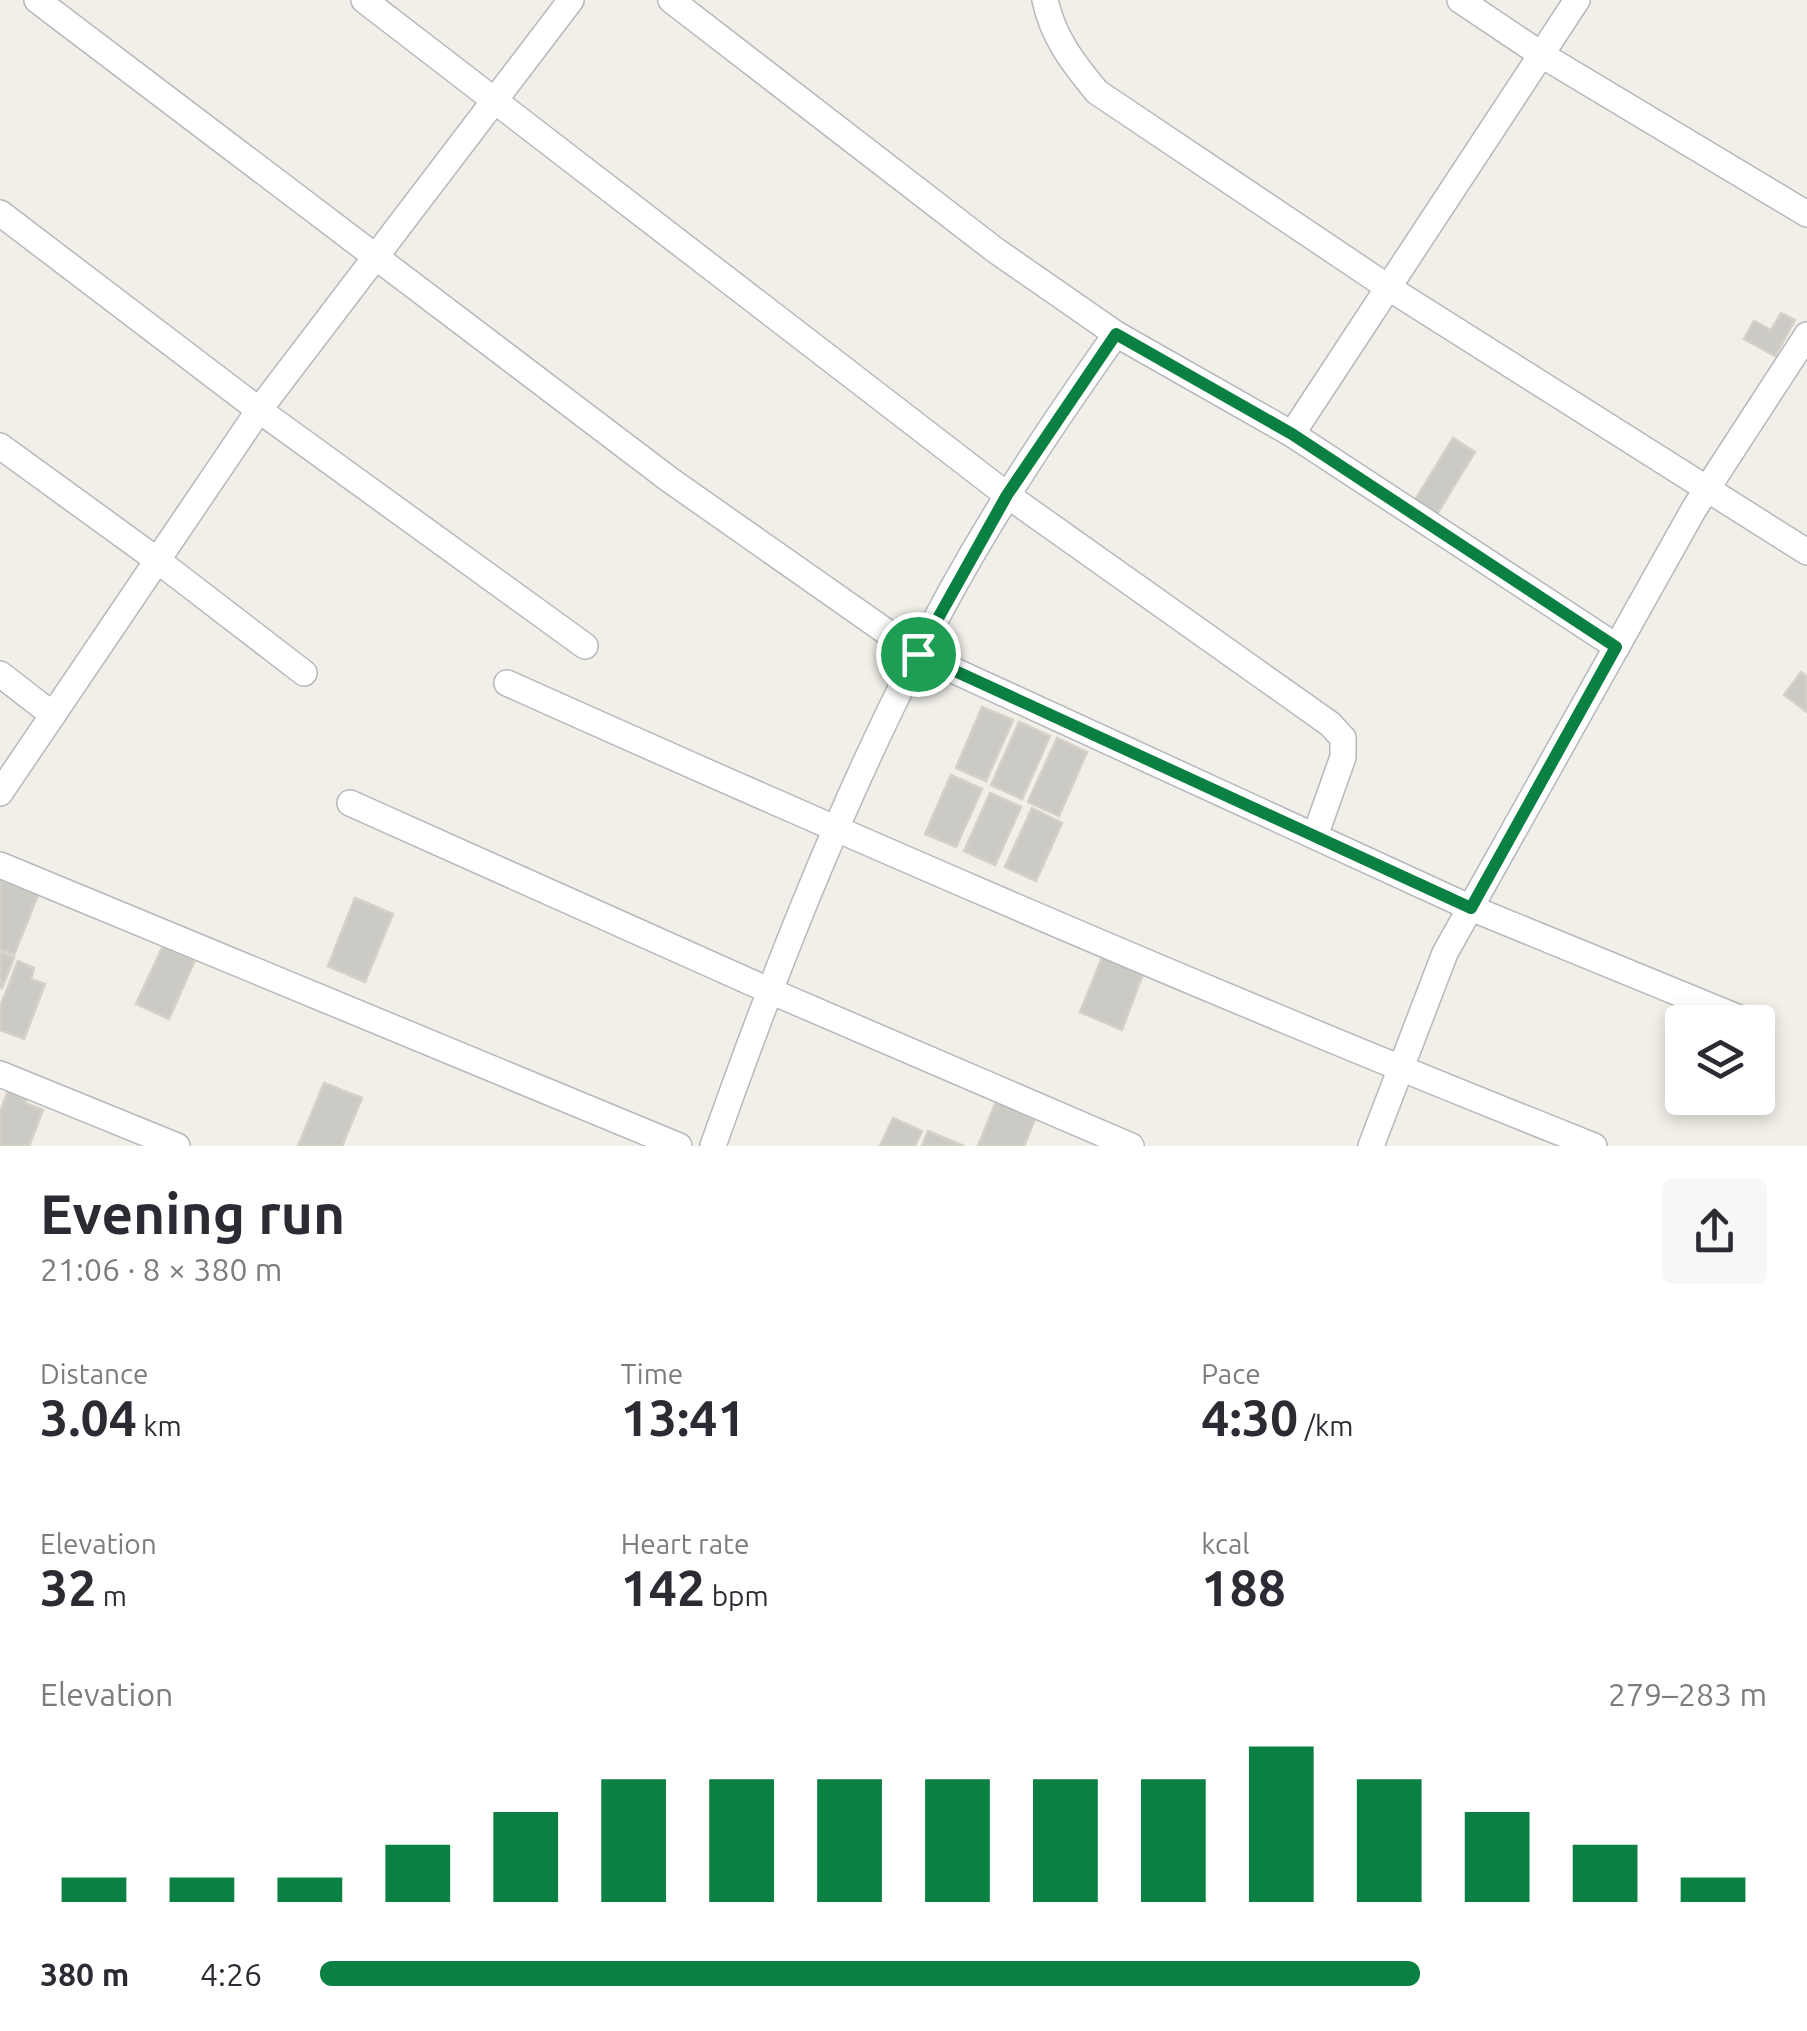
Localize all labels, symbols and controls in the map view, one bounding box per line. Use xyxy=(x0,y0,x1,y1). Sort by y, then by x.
pin xyxy=(876,612,961,697)
icon: arrive xyxy=(891,627,946,682)
map controls xyxy=(1665,1005,1775,1115)
button: layers xyxy=(1665,1005,1775,1115)
button: share xyxy=(1662,1179,1767,1284)
text: Evening run xyxy=(40,1183,345,1244)
text: 21:06 · 8 × 380 m xyxy=(40,1251,282,1287)
text: Distance xyxy=(40,1358,148,1389)
text: Time xyxy=(621,1358,683,1389)
text: Pace xyxy=(1201,1358,1261,1389)
text: 3.04 xyxy=(40,1389,137,1445)
text: 13:41 xyxy=(621,1389,746,1445)
text: 4:30 xyxy=(1201,1389,1298,1445)
text: km xyxy=(137,1410,182,1441)
text: /km xyxy=(1298,1410,1353,1441)
text: Elevation xyxy=(40,1528,157,1559)
text: Heart rate xyxy=(621,1528,749,1559)
text: kcal xyxy=(1201,1528,1250,1559)
text: 32 xyxy=(40,1559,96,1615)
text: 142 xyxy=(621,1559,705,1615)
text: 188 xyxy=(1201,1559,1286,1615)
text: m xyxy=(96,1580,127,1611)
text: bpm xyxy=(705,1580,769,1611)
text: Elevation xyxy=(40,1676,173,1712)
text: 279–283 m xyxy=(1608,1676,1767,1712)
text: 380 m xyxy=(40,1956,129,1992)
text: 4:26 xyxy=(200,1956,262,1992)

